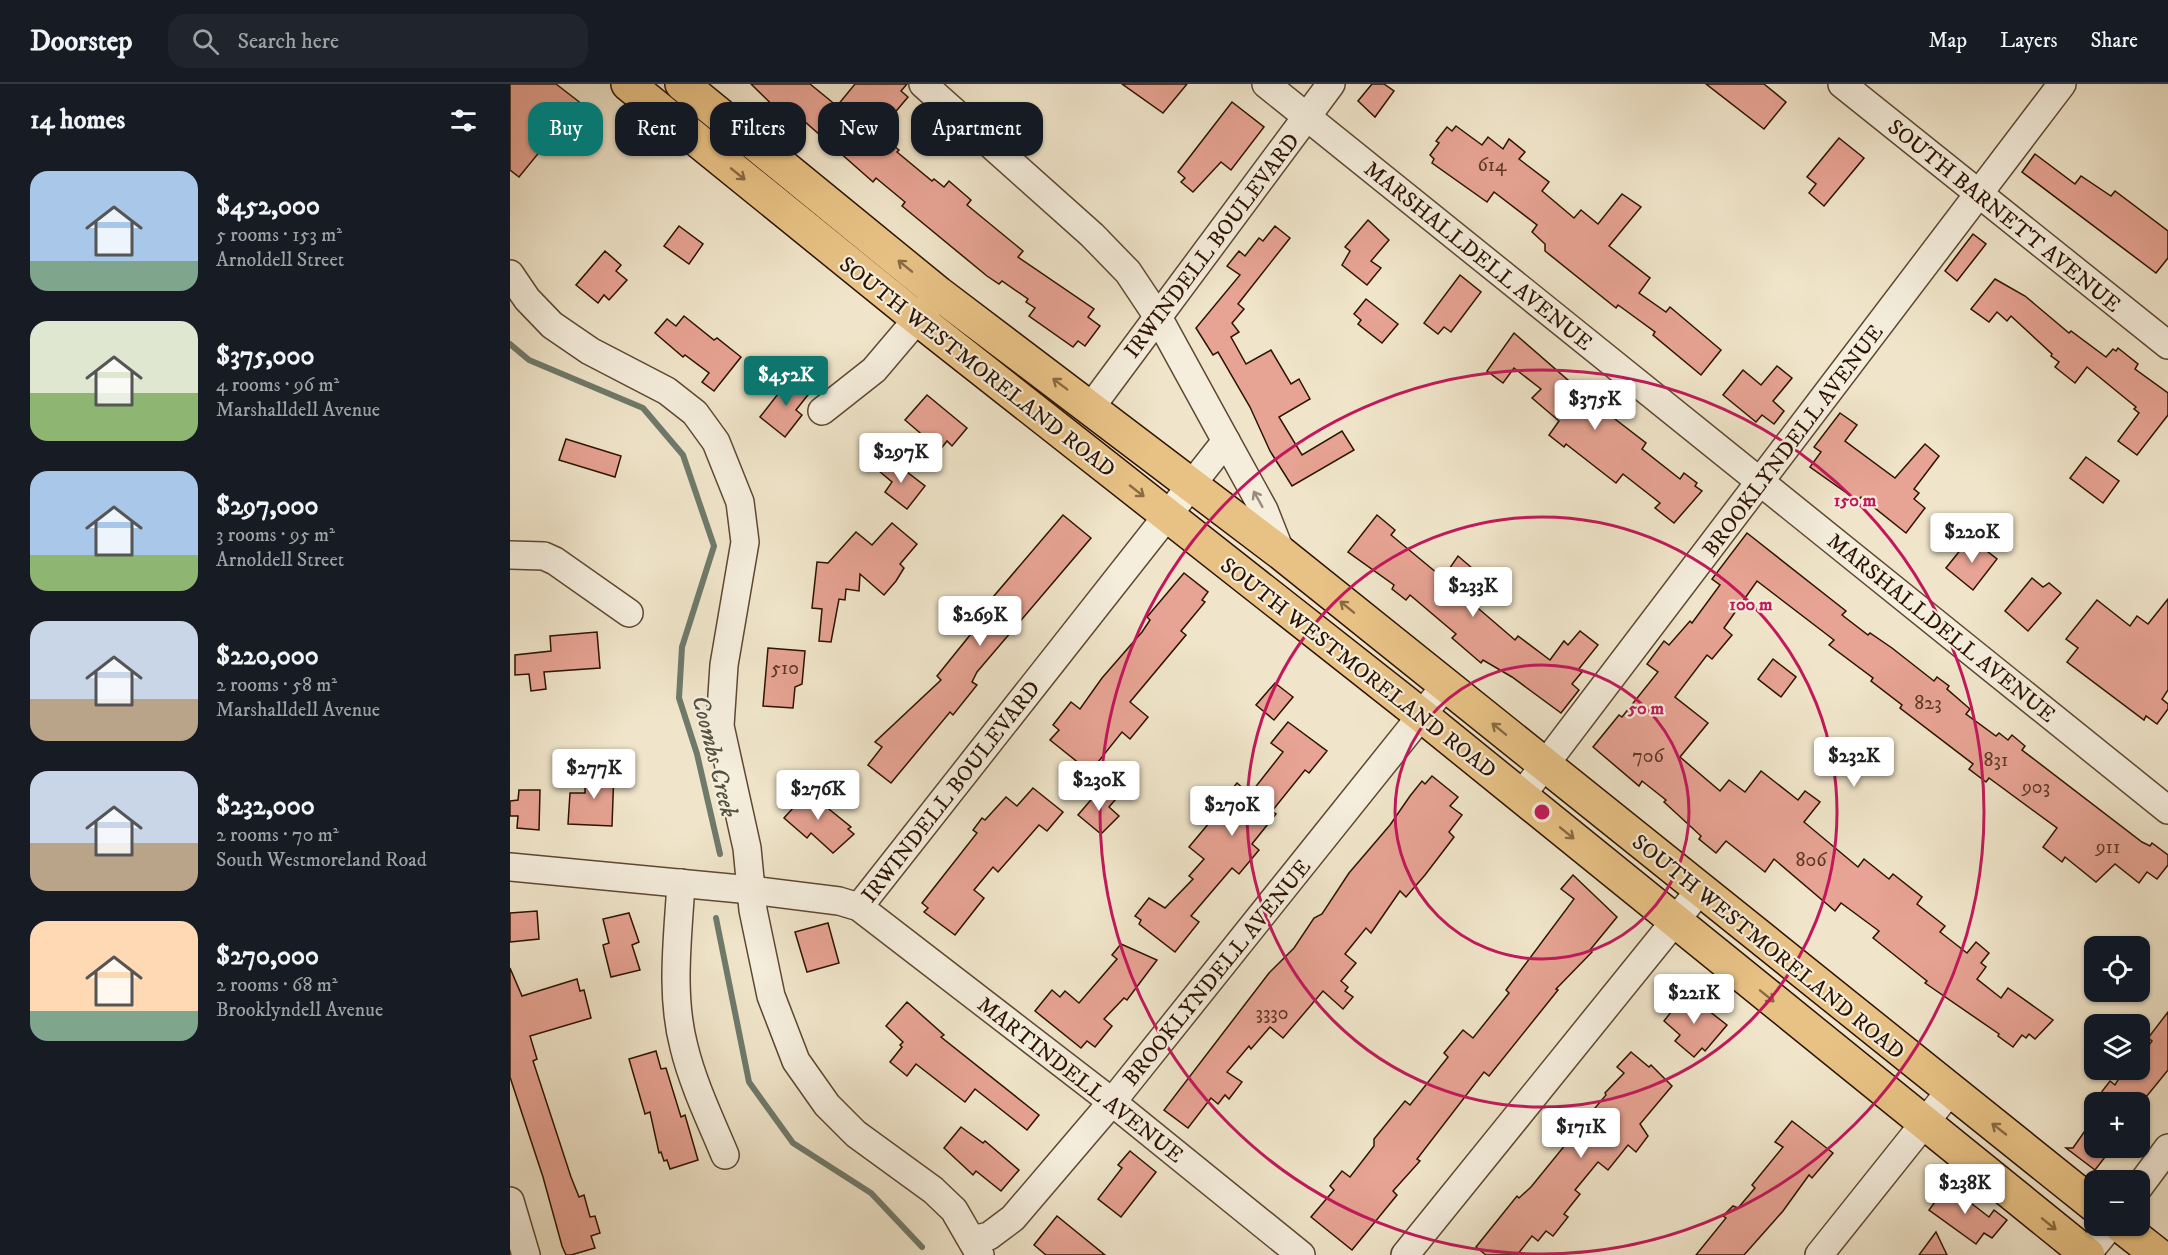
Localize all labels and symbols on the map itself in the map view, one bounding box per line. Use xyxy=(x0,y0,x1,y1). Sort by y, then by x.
street label: SOUTH BARNETT AVENUE xyxy=(1882,114,2126,319)
street label: IRWINDELL BOULEVARD xyxy=(1119,128,1306,364)
house number: 614 xyxy=(1477,153,1507,178)
street label: MARSHALLDELL AVENUE xyxy=(1358,156,1598,357)
one-way arrow xyxy=(730,167,746,180)
street label: SOUTH WESTMORELAND ROAD xyxy=(834,251,1121,483)
one-way arrow xyxy=(897,260,913,273)
street label: BROOKLYNDELL AVENUE xyxy=(1697,319,1889,562)
pin: $452K xyxy=(744,356,828,407)
one-way arrow xyxy=(1053,378,1069,391)
pin: $375K xyxy=(1553,380,1637,431)
pin: $297K xyxy=(859,433,943,484)
one-way arrow xyxy=(1129,485,1145,498)
text: 150 m xyxy=(1834,490,1877,512)
one-way arrow xyxy=(1252,491,1263,509)
pin: $220K xyxy=(1930,513,2014,564)
street label: MARSHALLDELL AVENUE xyxy=(1821,528,2061,729)
street label: SOUTH WESTMORELAND ROAD xyxy=(1215,552,1502,784)
pin: $233K xyxy=(1431,567,1515,618)
text: 100 m xyxy=(1729,594,1773,616)
pin: $269K xyxy=(938,596,1022,647)
one-way arrow xyxy=(1340,600,1356,613)
house number: 510 xyxy=(771,656,799,681)
street label: IRWINDELL BOULEVARD xyxy=(856,675,1046,908)
house number: 823 xyxy=(1914,691,1942,716)
water label: Coombs Creek xyxy=(684,692,744,820)
text: 50 m xyxy=(1627,698,1664,720)
one-way arrow xyxy=(1492,722,1507,736)
pin: $232K xyxy=(1812,737,1896,788)
house number: 706 xyxy=(1632,744,1664,769)
house number: 831 xyxy=(1984,748,2008,773)
pin: $277K xyxy=(552,749,636,800)
pin: $230K xyxy=(1057,761,1141,812)
pin: $276K xyxy=(776,770,860,821)
house number: 903 xyxy=(2021,775,2050,800)
pin: $270K xyxy=(1190,786,1274,837)
centre of rings xyxy=(1532,802,1552,822)
one-way arrow xyxy=(1558,826,1574,839)
street label: SOUTH WESTMORELAND ROAD xyxy=(1626,829,1910,1066)
house number: 911 xyxy=(2095,835,2120,860)
house number: 806 xyxy=(1795,848,1827,873)
street label: BROOKLYNDELL AVENUE xyxy=(1117,854,1317,1092)
pin: $221K xyxy=(1652,974,1736,1025)
one-way arrow xyxy=(1759,989,1775,1002)
street label: MARTINDELL AVENUE xyxy=(972,991,1189,1169)
house number: 3330 xyxy=(1255,1001,1289,1026)
pin: $171K xyxy=(1539,1108,1623,1159)
one-way arrow xyxy=(1991,1123,2007,1136)
pin: $238K xyxy=(1923,1164,2007,1215)
one-way arrow xyxy=(2041,1217,2057,1230)

